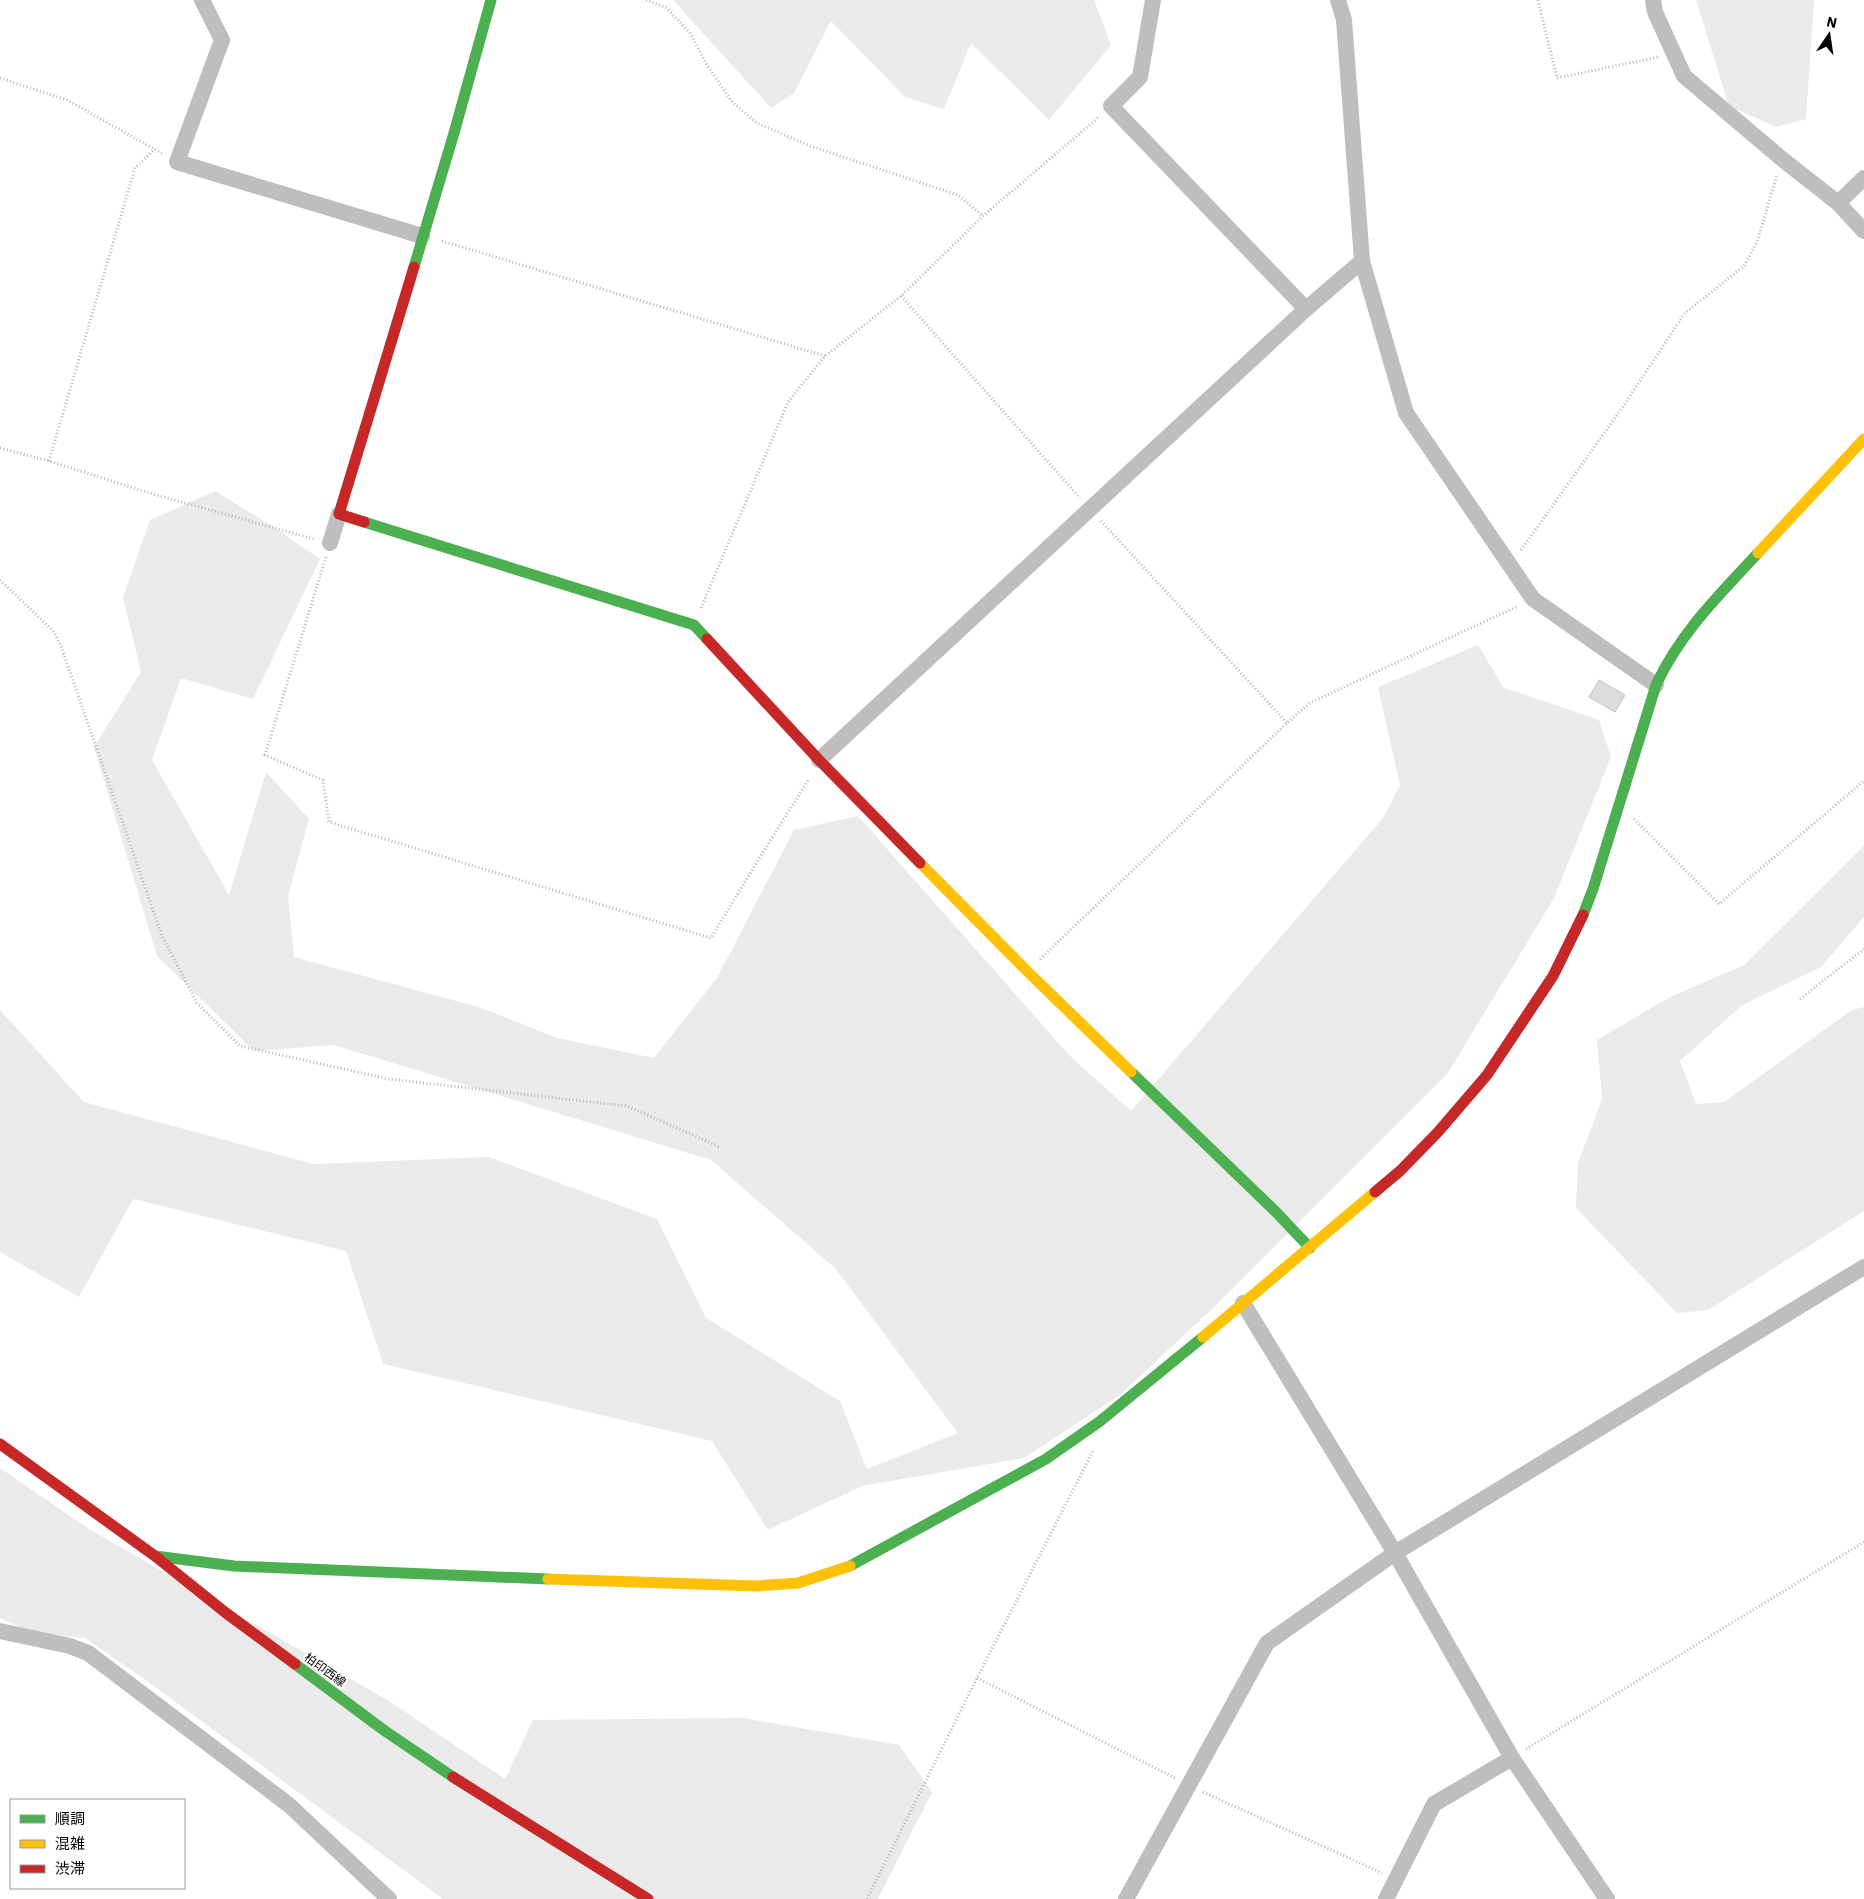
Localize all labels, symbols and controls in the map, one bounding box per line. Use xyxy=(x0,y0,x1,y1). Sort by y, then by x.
north arrow xyxy=(1804,10,1854,60)
text: N xyxy=(1825,12,1839,32)
street label: 柏印西線 xyxy=(301,1649,349,1690)
legend xyxy=(10,1799,185,1889)
text: 順調 xyxy=(55,1809,85,1828)
text: 混雑 xyxy=(55,1834,85,1853)
text: 渋滞 xyxy=(55,1859,85,1878)

